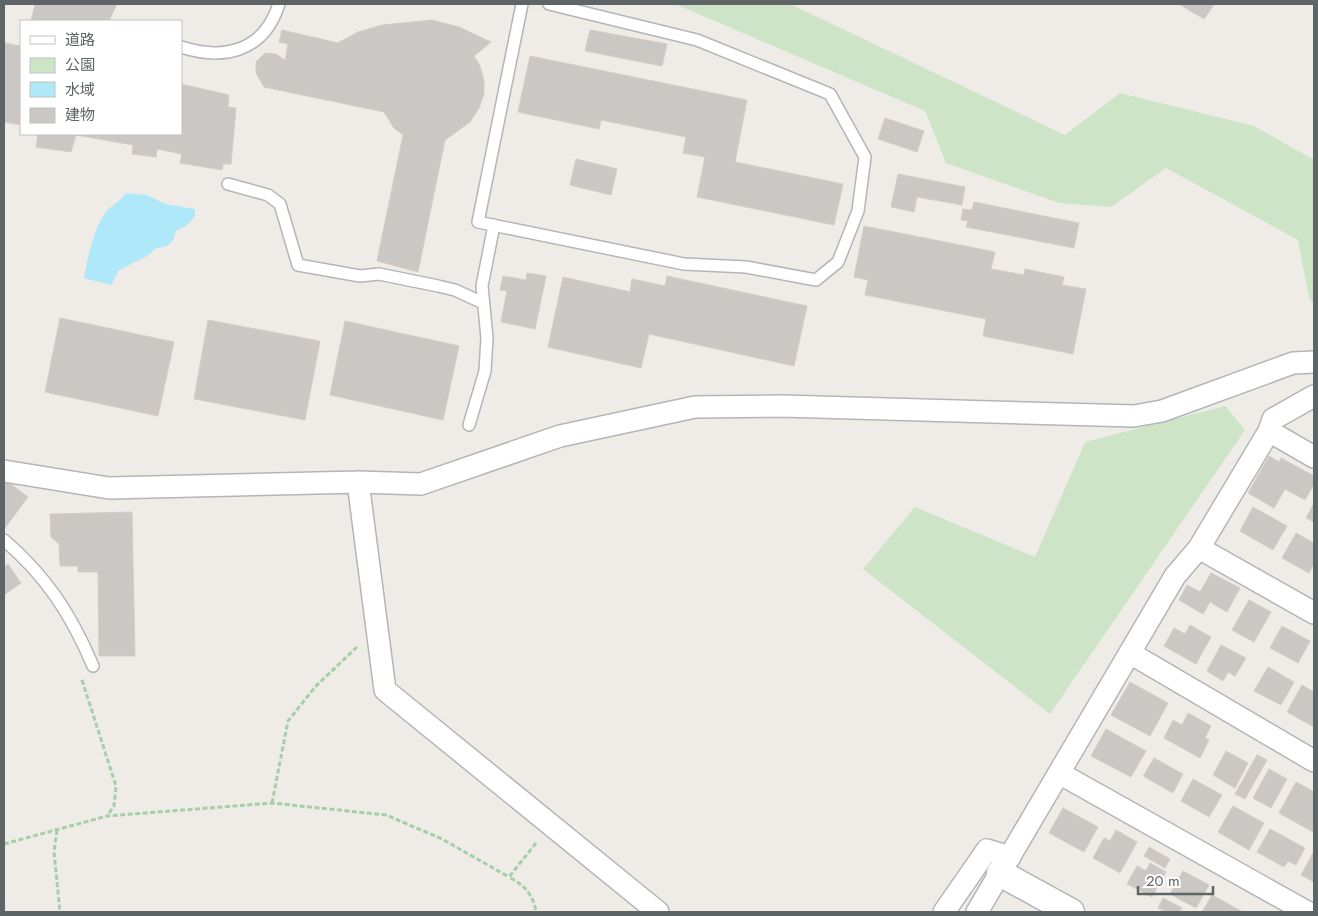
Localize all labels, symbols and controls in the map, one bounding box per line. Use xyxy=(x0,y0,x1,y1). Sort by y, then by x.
legend xyxy=(20,20,182,135)
text: 道路 xyxy=(65,29,95,51)
text: 公園 xyxy=(65,54,95,76)
text: 水域 xyxy=(65,79,95,101)
text: 建物 xyxy=(65,104,95,126)
scale bar xyxy=(1138,864,1213,896)
text: 20 m xyxy=(1146,870,1180,892)

